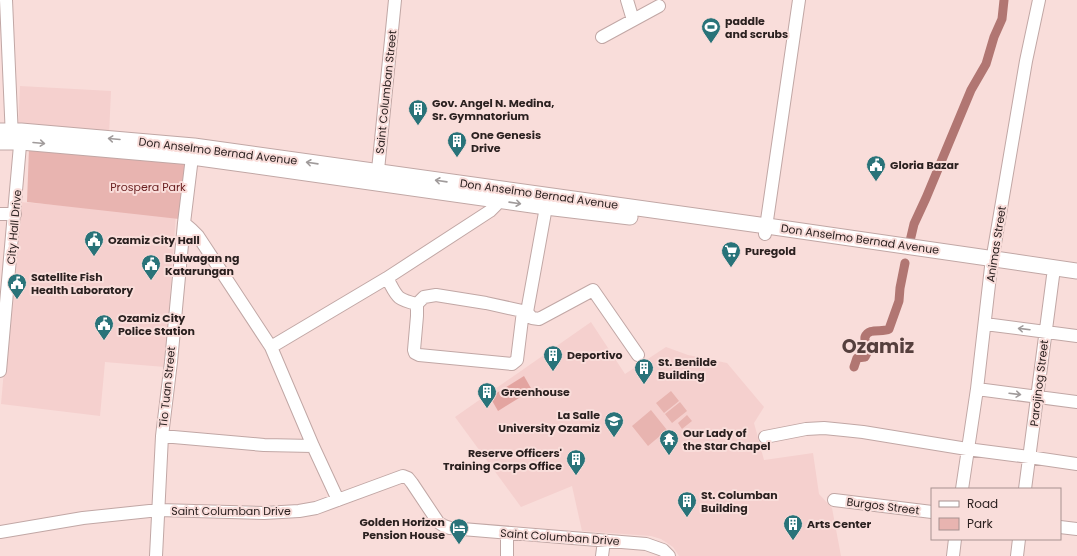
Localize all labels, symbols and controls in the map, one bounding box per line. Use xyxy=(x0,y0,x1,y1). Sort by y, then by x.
place label: paddle and scrubs xyxy=(725,13,788,42)
sports icon: paddle and scrubs xyxy=(700,16,722,44)
street label: Saint Columban Street xyxy=(372,29,400,155)
place label: Gov. Angel N. Medina, Sr. Gymnatorium xyxy=(432,95,554,124)
building icon: Gov. Angel N. Medina, Sr. Gymnatorium xyxy=(407,98,429,126)
place label: One Genesis Drive xyxy=(471,127,541,156)
building icon: One Genesis Drive xyxy=(446,130,468,158)
street label: Don Anselmo Bernad Avenue xyxy=(138,133,298,169)
one-way arrow xyxy=(108,135,121,143)
one-way arrow xyxy=(32,140,45,147)
public building icon: Gloria Bazar xyxy=(865,154,887,182)
place label: Gloria Bazar xyxy=(890,157,959,173)
one-way arrow xyxy=(306,159,319,167)
street label: Don Anselmo Bernad Avenue xyxy=(459,175,619,213)
one-way arrow xyxy=(435,177,448,185)
park label: Prospera Park xyxy=(110,179,186,195)
street label: City Hall Drive xyxy=(3,189,25,265)
one-way arrow xyxy=(508,199,521,207)
street label: Animas Street xyxy=(982,205,1010,283)
street label: Don Anselmo Bernad Avenue xyxy=(780,220,940,258)
public building icon: Ozamiz City Hall xyxy=(83,229,105,257)
place label: Ozamiz City Hall xyxy=(108,232,200,248)
supermarket icon: Puregold xyxy=(720,240,742,268)
place label: Puregold xyxy=(745,243,796,259)
place label: Bulwagan ng Katarungan xyxy=(165,250,239,279)
public building icon: Bulwagan ng Katarungan xyxy=(140,253,162,281)
place label: Satellite Fish Health Laboratory xyxy=(31,269,133,298)
public building icon: Satellite Fish Health Laboratory xyxy=(6,272,28,300)
place label: Ozamiz City Police Station xyxy=(118,310,195,339)
public building icon: Ozamiz City Police Station xyxy=(93,313,115,341)
one-way arrow xyxy=(1018,325,1031,333)
district label: Ozamiz xyxy=(842,333,914,360)
street label: Parojinog Street xyxy=(1026,339,1052,427)
building icon: Deportivo xyxy=(542,344,564,372)
street label: Tio Tuan Street xyxy=(155,346,179,428)
place label: Deportivo xyxy=(567,347,623,363)
place label: St. Benilde Building xyxy=(658,354,717,383)
building icon: St. Benilde Building xyxy=(633,357,655,385)
building icon: Greenhouse xyxy=(476,381,498,409)
place label: Greenhouse xyxy=(501,384,570,400)
one-way arrow xyxy=(1008,390,1021,398)
place label: La Salle University Ozamiz xyxy=(498,407,601,436)
school or university icon: La Salle University Ozamiz xyxy=(603,410,625,438)
place label: Our Lady of the Star Chapel xyxy=(683,425,770,454)
temple icon: Our Lady of the Star Chapel xyxy=(658,428,680,456)
place label: Reserve Officers' Training Corps Office xyxy=(443,445,562,474)
building icon: Reserve Officers' Training Corps Office xyxy=(565,448,587,476)
place label: St. Columban Building xyxy=(701,487,778,516)
legend xyxy=(931,488,1061,540)
building icon: St. Columban Building xyxy=(676,490,698,518)
street label: Burgos Street xyxy=(846,494,920,518)
text: Road xyxy=(967,495,998,512)
street label: Saint Columban Drive xyxy=(171,503,291,519)
building icon: Arts Center xyxy=(782,513,804,541)
place label: Golden Horizon Pension House xyxy=(359,514,445,543)
text: Park xyxy=(967,515,994,532)
place label: Arts Center xyxy=(807,516,872,532)
hotel icon: Golden Horizon Pension House xyxy=(448,517,470,545)
street label: Saint Columban Drive xyxy=(500,525,620,549)

